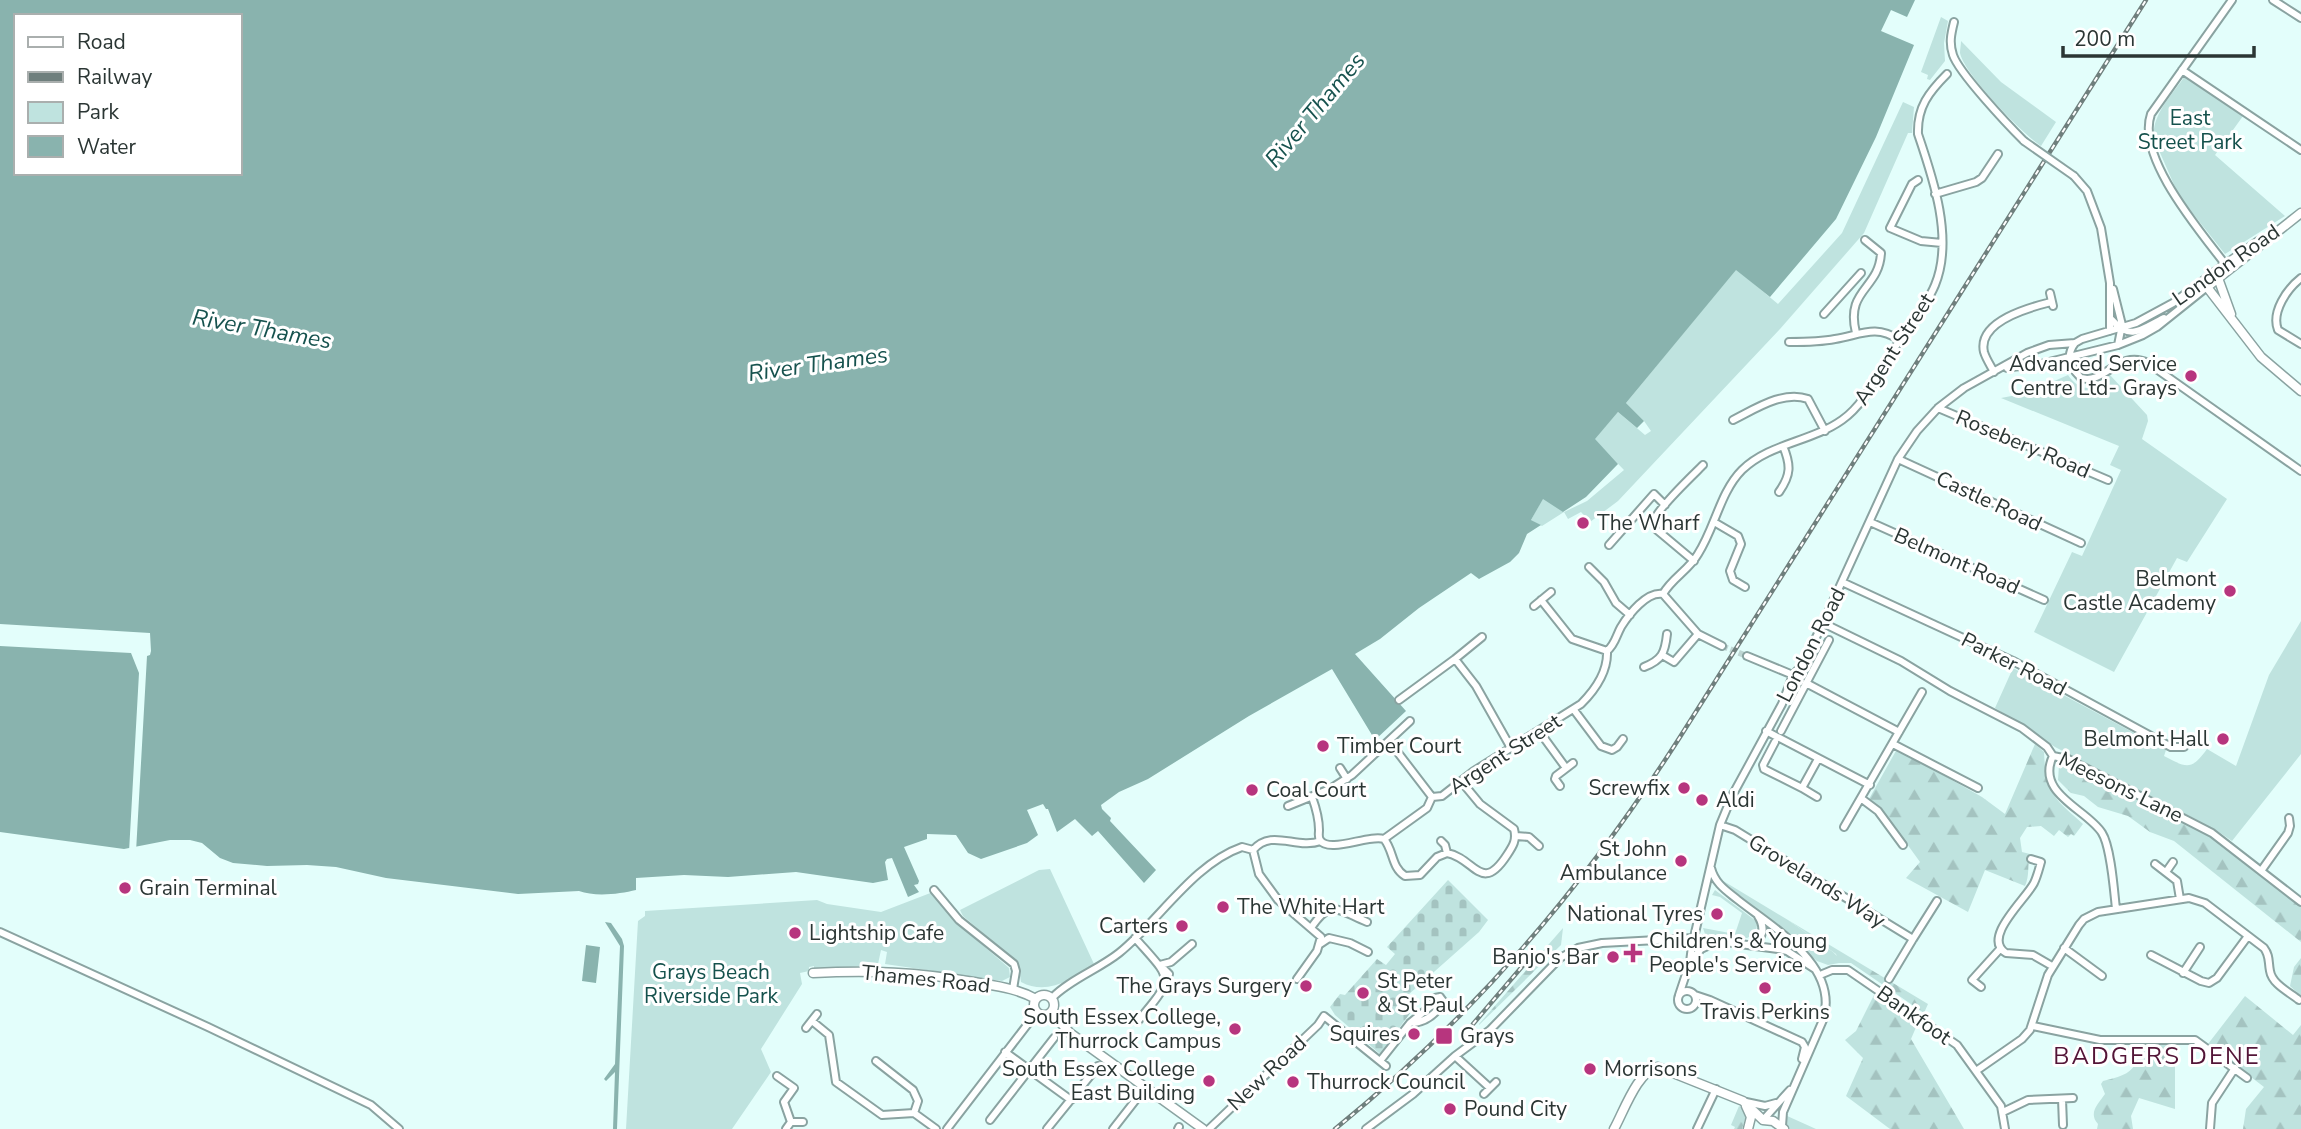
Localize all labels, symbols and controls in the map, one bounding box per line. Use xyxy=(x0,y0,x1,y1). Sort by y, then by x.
legend xyxy=(14,14,242,175)
scale bar xyxy=(2063,14,2254,58)
text: 200 m xyxy=(2074,25,2135,53)
text: Road xyxy=(77,28,126,56)
water label: River Thames xyxy=(1258,46,1372,174)
text: Railway xyxy=(77,63,152,91)
text: Park xyxy=(77,98,119,126)
park label: East Street Park xyxy=(2138,104,2243,156)
text: Water xyxy=(77,133,136,161)
street label: London Road xyxy=(2167,218,2285,312)
street label: Argent Street xyxy=(1847,287,1941,410)
water label: River Thames xyxy=(190,302,334,356)
water label: River Thames xyxy=(746,339,890,389)
place label: Advanced Service Centre Ltd- Grays xyxy=(2009,350,2177,402)
marker: Advanced Service Centre Ltd- Grays xyxy=(2183,368,2199,384)
street label: Rosebery Road xyxy=(1952,403,2094,485)
street label: Castle Road xyxy=(1932,464,2046,538)
place label: The Wharf xyxy=(1597,509,1700,537)
marker: The Wharf xyxy=(1575,515,1591,531)
street label: Belmont Road xyxy=(1890,521,2024,601)
place label: Belmont Castle Academy xyxy=(2063,565,2217,617)
street label: London Road xyxy=(1770,583,1852,707)
marker: Belmont Castle Academy xyxy=(2222,583,2238,599)
street label: Parker Road xyxy=(1957,626,2071,702)
street label: Argent Street xyxy=(1444,707,1567,801)
place label: Belmont Hall xyxy=(2084,725,2210,753)
marker: Belmont Hall xyxy=(2215,731,2231,747)
place label: Timber Court xyxy=(1337,732,1462,760)
marker: Timber Court xyxy=(1315,738,1331,754)
street label: Meesons Lane xyxy=(2054,745,2188,829)
place label: Screwfix xyxy=(1588,774,1670,802)
place label: Coal Court xyxy=(1266,776,1367,804)
marker: Screwfix xyxy=(1676,780,1692,796)
marker: Coal Court xyxy=(1244,782,1260,798)
place label: Aldi xyxy=(1716,786,1755,814)
marker: Aldi xyxy=(1694,792,1710,808)
street label: Grovelands Way xyxy=(1743,828,1891,935)
place label: St John Ambulance xyxy=(1560,835,1667,887)
marker: St John Ambulance xyxy=(1673,853,1689,869)
place label: Grain Terminal xyxy=(139,874,278,902)
marker: Grain Terminal xyxy=(117,880,133,896)
place label: The White Hart xyxy=(1237,893,1385,921)
marker: The White Hart xyxy=(1215,899,1231,915)
place label: National Tyres xyxy=(1567,900,1703,928)
marker: National Tyres xyxy=(1709,906,1725,922)
place label: Carters xyxy=(1099,912,1168,940)
marker: Carters xyxy=(1174,918,1190,934)
place label: Lightship Cafe xyxy=(809,919,944,947)
marker: Lightship Cafe xyxy=(787,925,803,941)
place label: Children's & Young People's Service xyxy=(1649,927,1827,979)
place label: Banjo's Bar xyxy=(1492,943,1599,971)
marker: Children's & Young People's Service xyxy=(1623,943,1643,963)
marker: Banjo's Bar xyxy=(1605,949,1621,965)
park label: Grays Beach Riverside Park xyxy=(644,958,778,1010)
street label: Thames Road xyxy=(860,958,992,1000)
place label: St Peter & St Paul xyxy=(1377,967,1465,1019)
place label: The Grays Surgery xyxy=(1117,972,1292,1000)
marker: The Grays Surgery xyxy=(1298,978,1314,994)
street label: Bankfoot xyxy=(1871,979,1957,1051)
marker: Travis Perkins xyxy=(1757,980,1773,996)
marker: St Peter & St Paul xyxy=(1355,985,1371,1001)
place label: Travis Perkins xyxy=(1700,998,1830,1026)
place label: South Essex College, Thurrock Campus xyxy=(1023,1003,1221,1055)
place label: Squires xyxy=(1330,1020,1400,1048)
marker: South Essex College, Thurrock Campus xyxy=(1227,1021,1243,1037)
place label: Grays xyxy=(1460,1022,1514,1050)
marker: Squires xyxy=(1406,1026,1422,1042)
marker: Grays xyxy=(1434,1026,1454,1046)
street label: New Road xyxy=(1221,1029,1313,1117)
district label: BADGERS DENE xyxy=(2053,1040,2261,1072)
place label: South Essex College East Building xyxy=(1002,1055,1195,1107)
place label: Morrisons xyxy=(1604,1055,1697,1083)
marker: Morrisons xyxy=(1582,1061,1598,1077)
place label: Thurrock Council xyxy=(1307,1068,1466,1096)
marker: South Essex College East Building xyxy=(1201,1073,1217,1089)
marker: Thurrock Council xyxy=(1285,1074,1301,1090)
place label: Pound City xyxy=(1464,1095,1567,1123)
marker: Pound City xyxy=(1442,1101,1458,1117)

